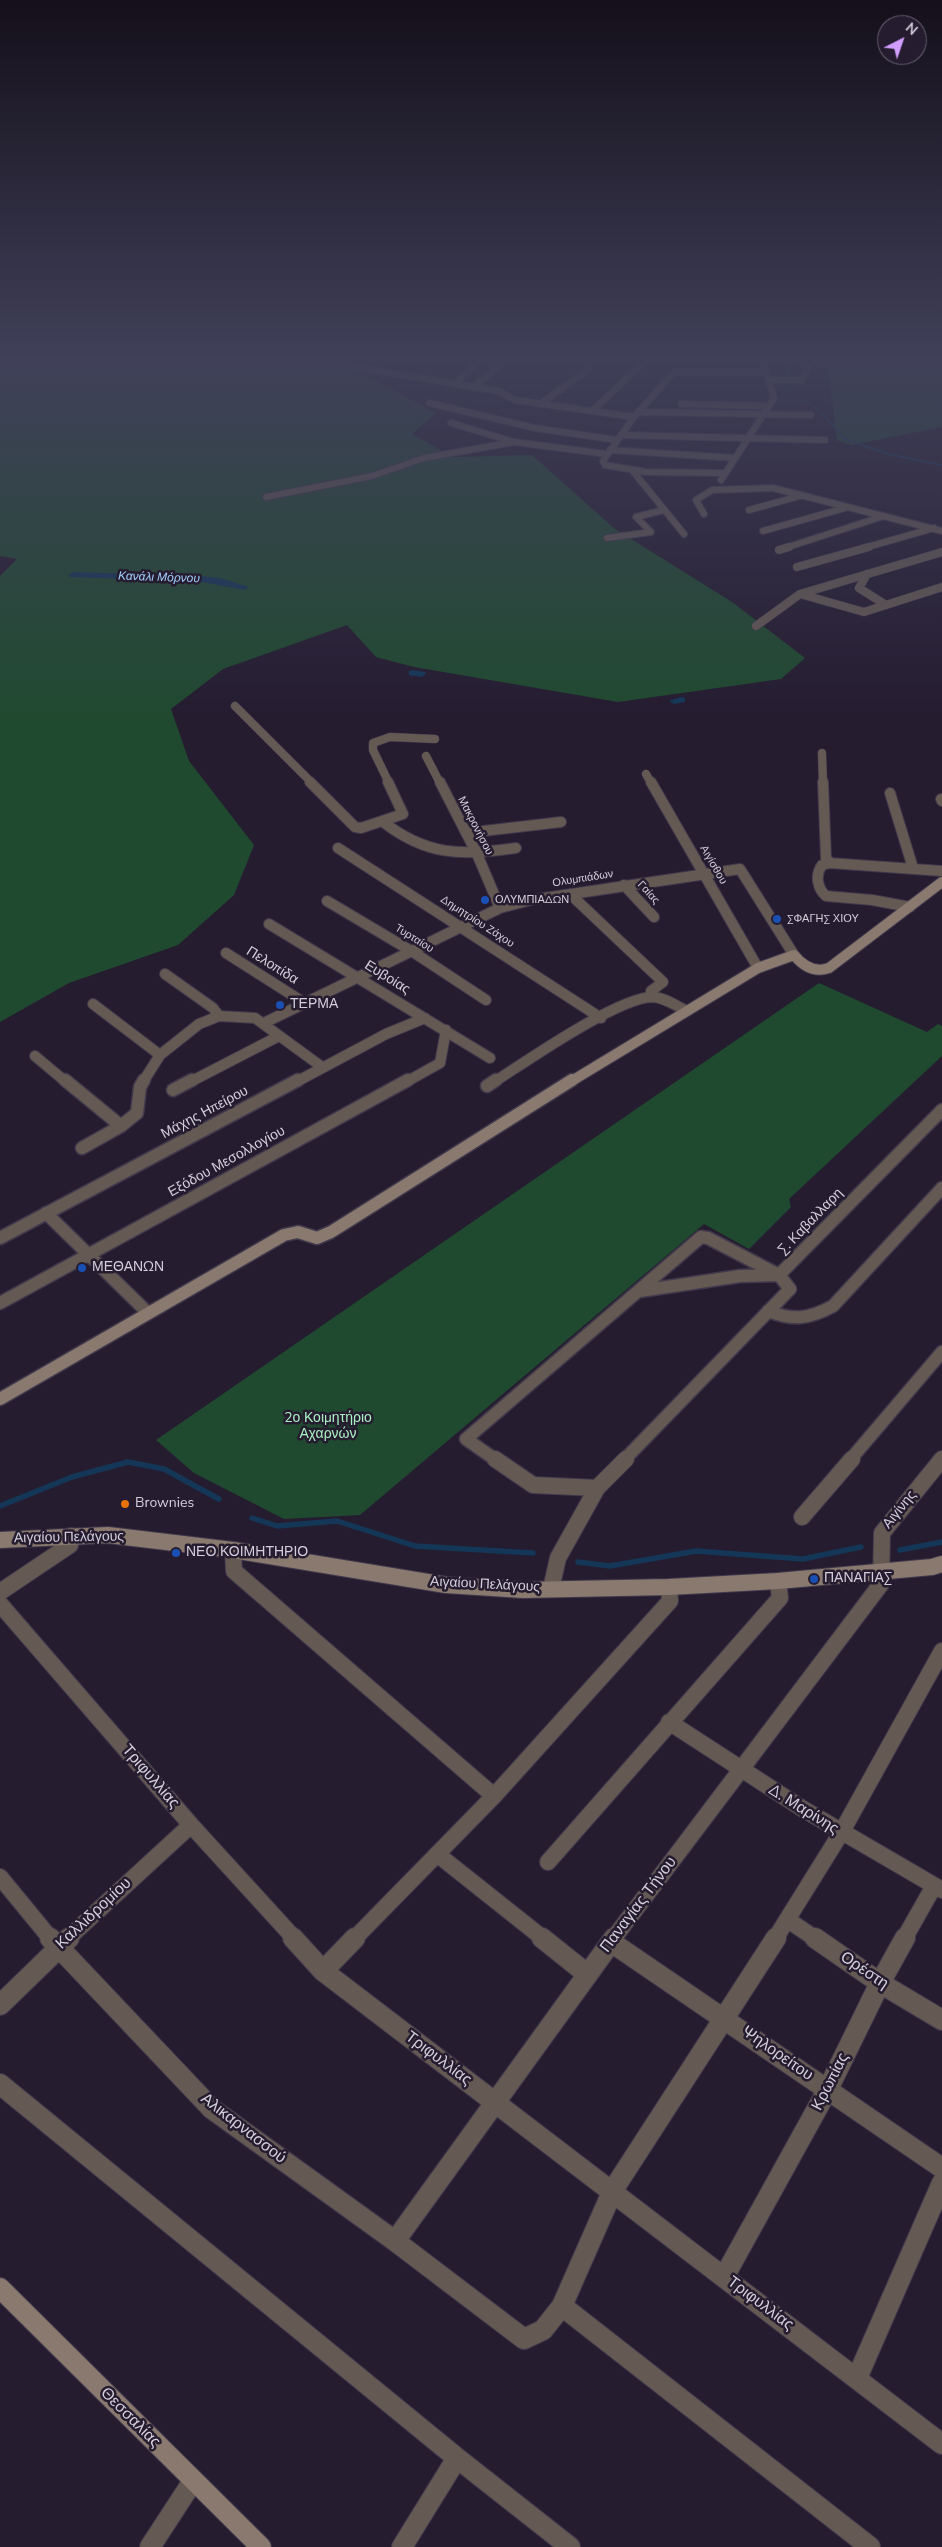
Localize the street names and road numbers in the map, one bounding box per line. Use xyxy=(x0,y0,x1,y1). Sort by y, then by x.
street label: Μακρονήσου xyxy=(455,795,495,857)
street label: Αιγίσθου xyxy=(697,843,729,887)
street label: Ολυμπιάδων xyxy=(552,868,614,890)
street label: Γαίας xyxy=(634,879,662,907)
street label: Δημητρίου Ζάχου xyxy=(438,893,516,951)
street label: Τυρταίου xyxy=(392,922,436,956)
street label: Πελοπίδα xyxy=(243,943,301,989)
street label: Ευβοίας xyxy=(361,957,413,999)
street label: Μάχης Ηπείρου xyxy=(159,1083,251,1143)
street label: Εξόδου Μεσολλογίου xyxy=(166,1123,288,1201)
street label: Σ. Καβαλλαρη xyxy=(775,1185,847,1259)
street label: Αιγίνης xyxy=(880,1488,920,1532)
street label: Αιγαίου Πελάγους xyxy=(14,1529,124,1547)
street label: Αιγαίου Πελάγους xyxy=(430,1574,540,1596)
street label: Τριφυλλίας xyxy=(117,1741,183,1813)
street label: Δ. Μαρίνης xyxy=(764,1781,842,1839)
street label: Παναγίας Τήνου xyxy=(597,1853,681,1957)
street label: Καλλιδρομίου xyxy=(52,1874,136,1954)
street label: Ορέστη xyxy=(836,1948,892,1994)
street label: Ψηλορείτου xyxy=(738,2022,816,2086)
street label: Τριφυλλίας xyxy=(401,2028,475,2090)
street label: Κρωπίας xyxy=(808,2050,854,2114)
street label: Αλικαρνασσού xyxy=(196,2090,290,2168)
street label: Τριφυλλίας xyxy=(723,2273,797,2335)
street label: Θεσσαλίας xyxy=(96,2384,164,2452)

